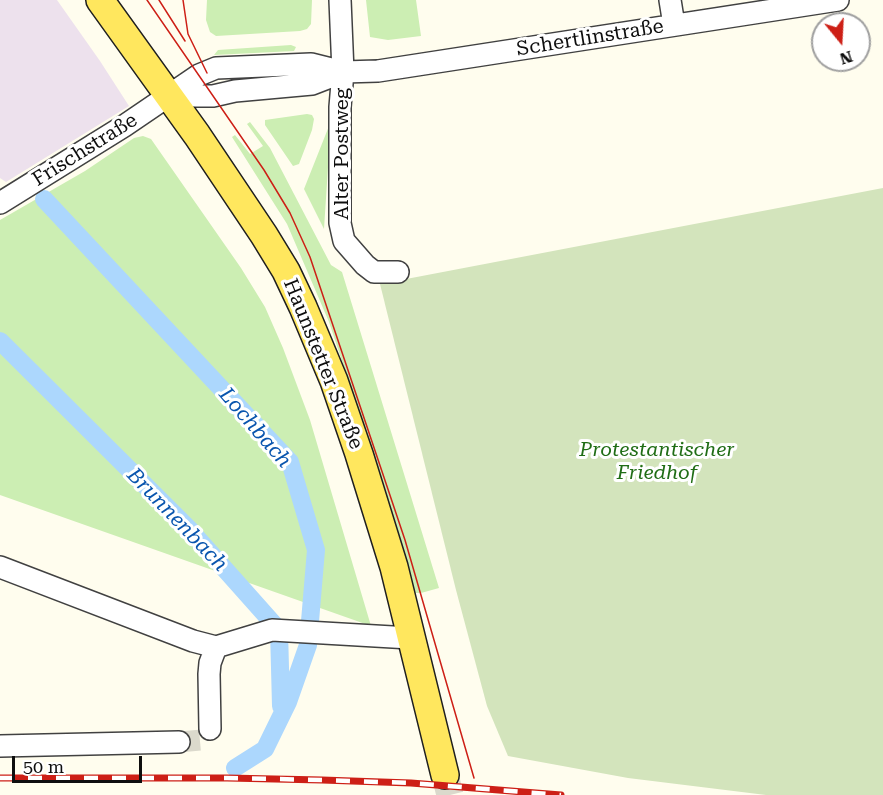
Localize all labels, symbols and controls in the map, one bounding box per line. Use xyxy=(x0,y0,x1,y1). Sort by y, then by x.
north arrow xyxy=(811,12,871,72)
street label: Schertlinstraße xyxy=(515,15,665,61)
text: N xyxy=(837,47,855,69)
street label: Alter Postweg xyxy=(330,88,354,220)
street label: Frischstraße xyxy=(28,108,142,192)
street label: Haunstetter Straße xyxy=(278,275,368,453)
water label: Lochbach xyxy=(213,383,297,473)
park label: Protestantischer Friedhof xyxy=(579,438,735,485)
water label: Brunnenbach xyxy=(121,463,233,577)
scale bar xyxy=(15,744,146,782)
text: 50 m xyxy=(23,756,64,777)

